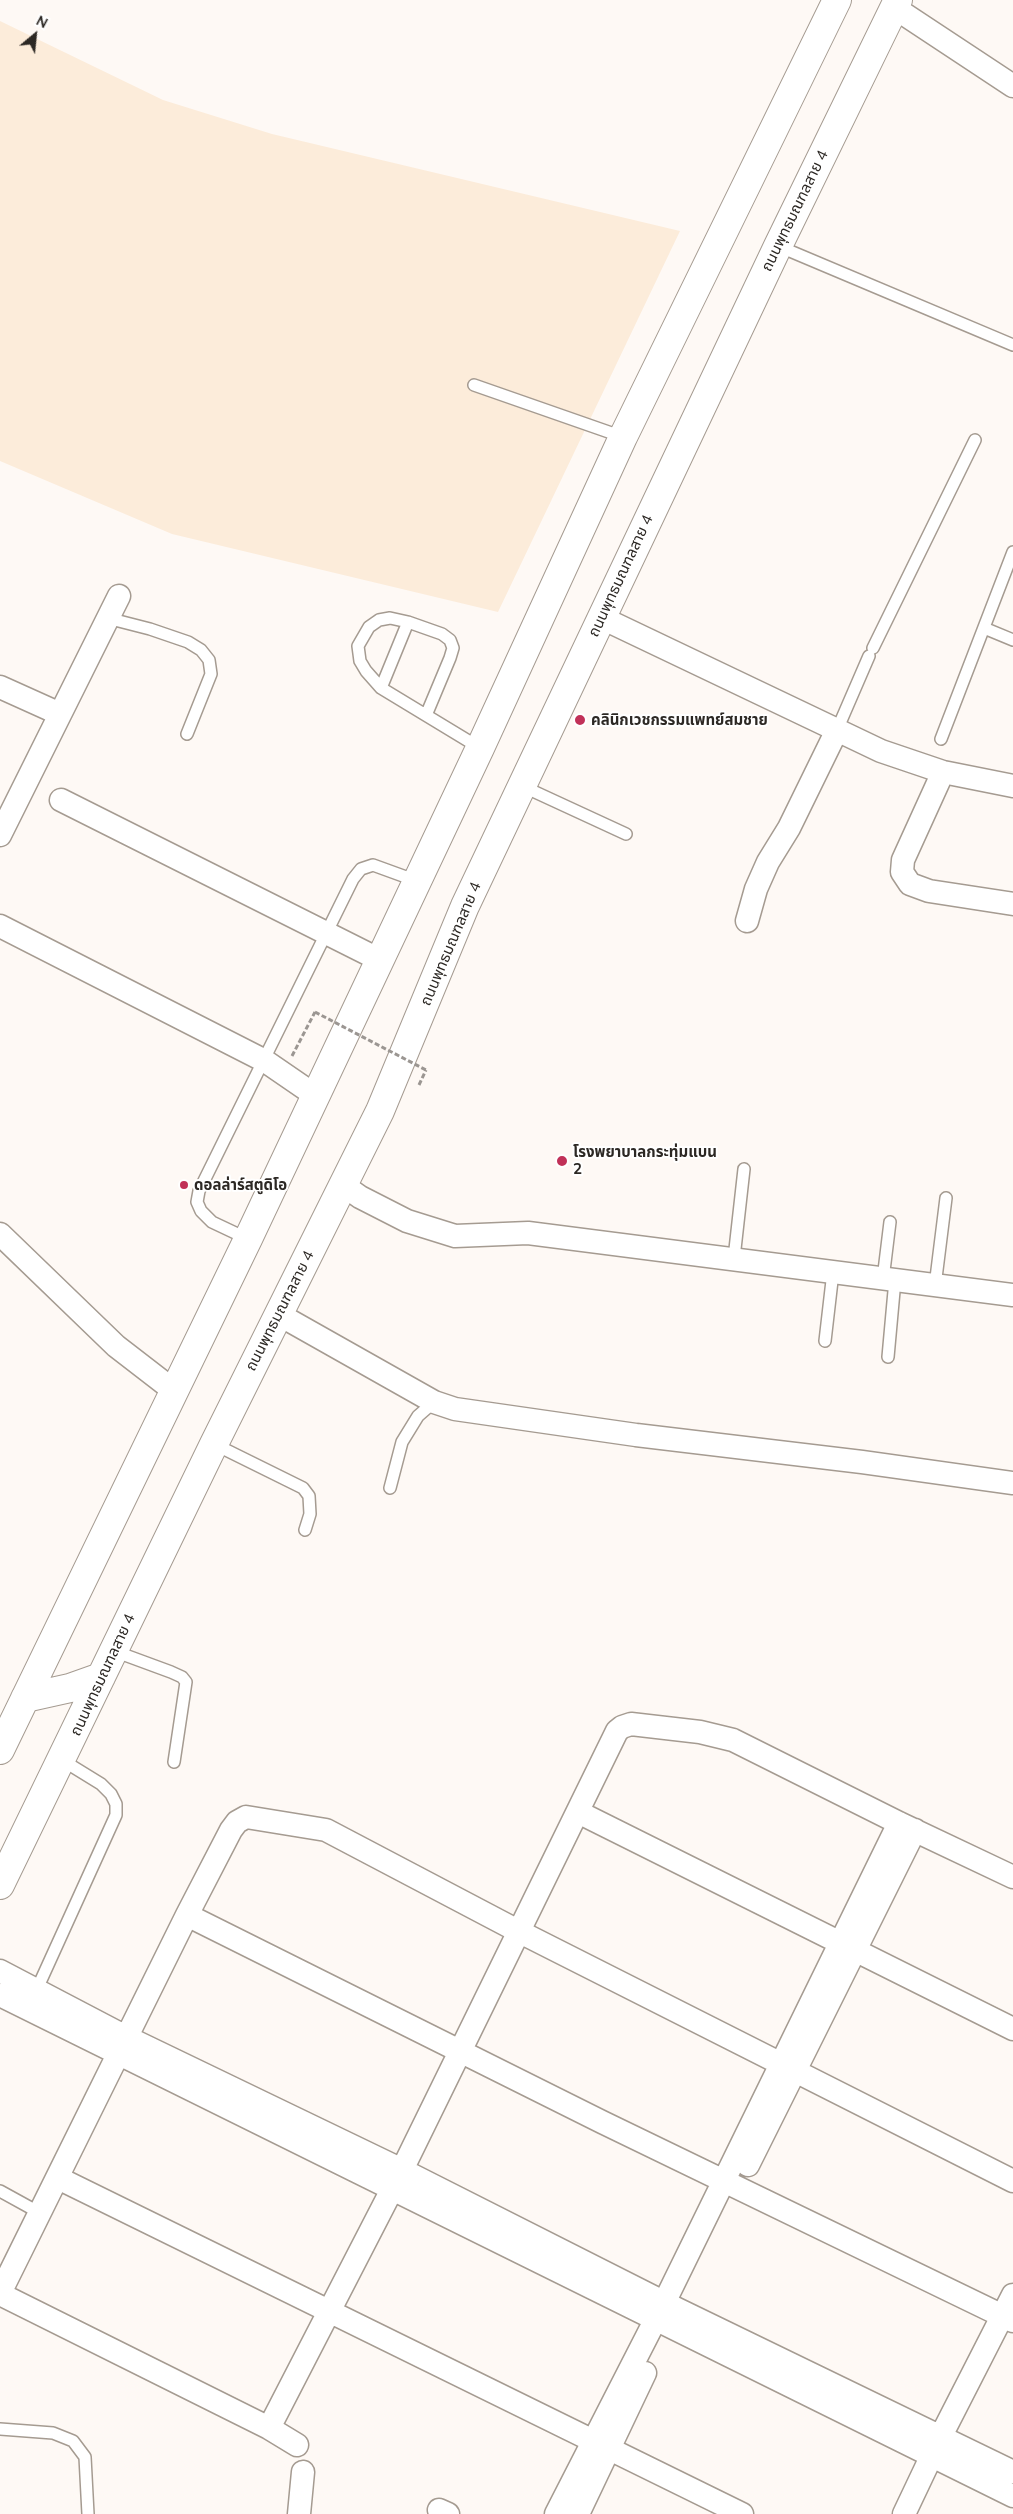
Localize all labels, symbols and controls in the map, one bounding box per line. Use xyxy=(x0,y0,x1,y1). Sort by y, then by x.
north arrow xyxy=(10,10,60,60)
text: N xyxy=(33,11,51,32)
street label: ถนนพุทธมณฑลสาย 4 xyxy=(758,148,832,274)
street label: ถนนพุทธมณฑลสาย 4 xyxy=(585,512,657,640)
place label: คลินิกเวชกรรมแพทย์สมชาย xyxy=(591,711,768,729)
marker: คลินิกเวชกรรมแพทย์สมชาย xyxy=(573,713,587,727)
street label: ถนนพุทธมณฑลสาย 4 xyxy=(417,880,485,1008)
place label: โรงพยาบาลกระทุ่มแบน 2 xyxy=(573,1143,717,1178)
marker: โรงพยาบาลกระทุ่มแบน 2 xyxy=(555,1154,569,1168)
place label: ดอลล่าร์สตูดิโอ xyxy=(194,1176,287,1194)
marker: ดอลล่าร์สตูดิโอ xyxy=(178,1179,190,1191)
street label: ถนนพุทธมณฑลสาย 4 xyxy=(242,1248,318,1374)
street label: ถนนพุทธมณฑลสาย 4 xyxy=(67,1611,139,1739)

